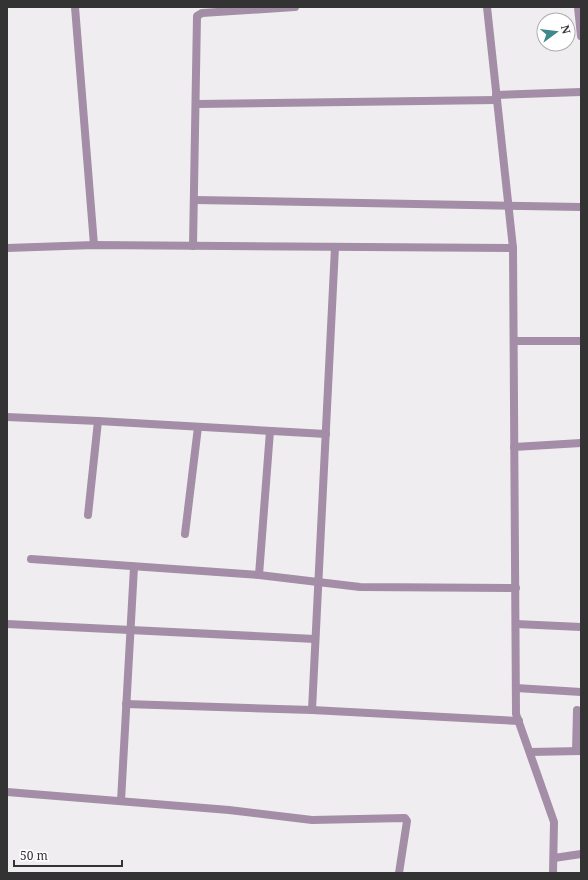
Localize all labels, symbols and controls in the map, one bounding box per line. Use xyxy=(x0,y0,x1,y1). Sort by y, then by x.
north arrow xyxy=(536,12,576,52)
text: N xyxy=(558,23,575,36)
scale bar xyxy=(14,842,122,868)
text: 50 m xyxy=(20,847,48,864)

